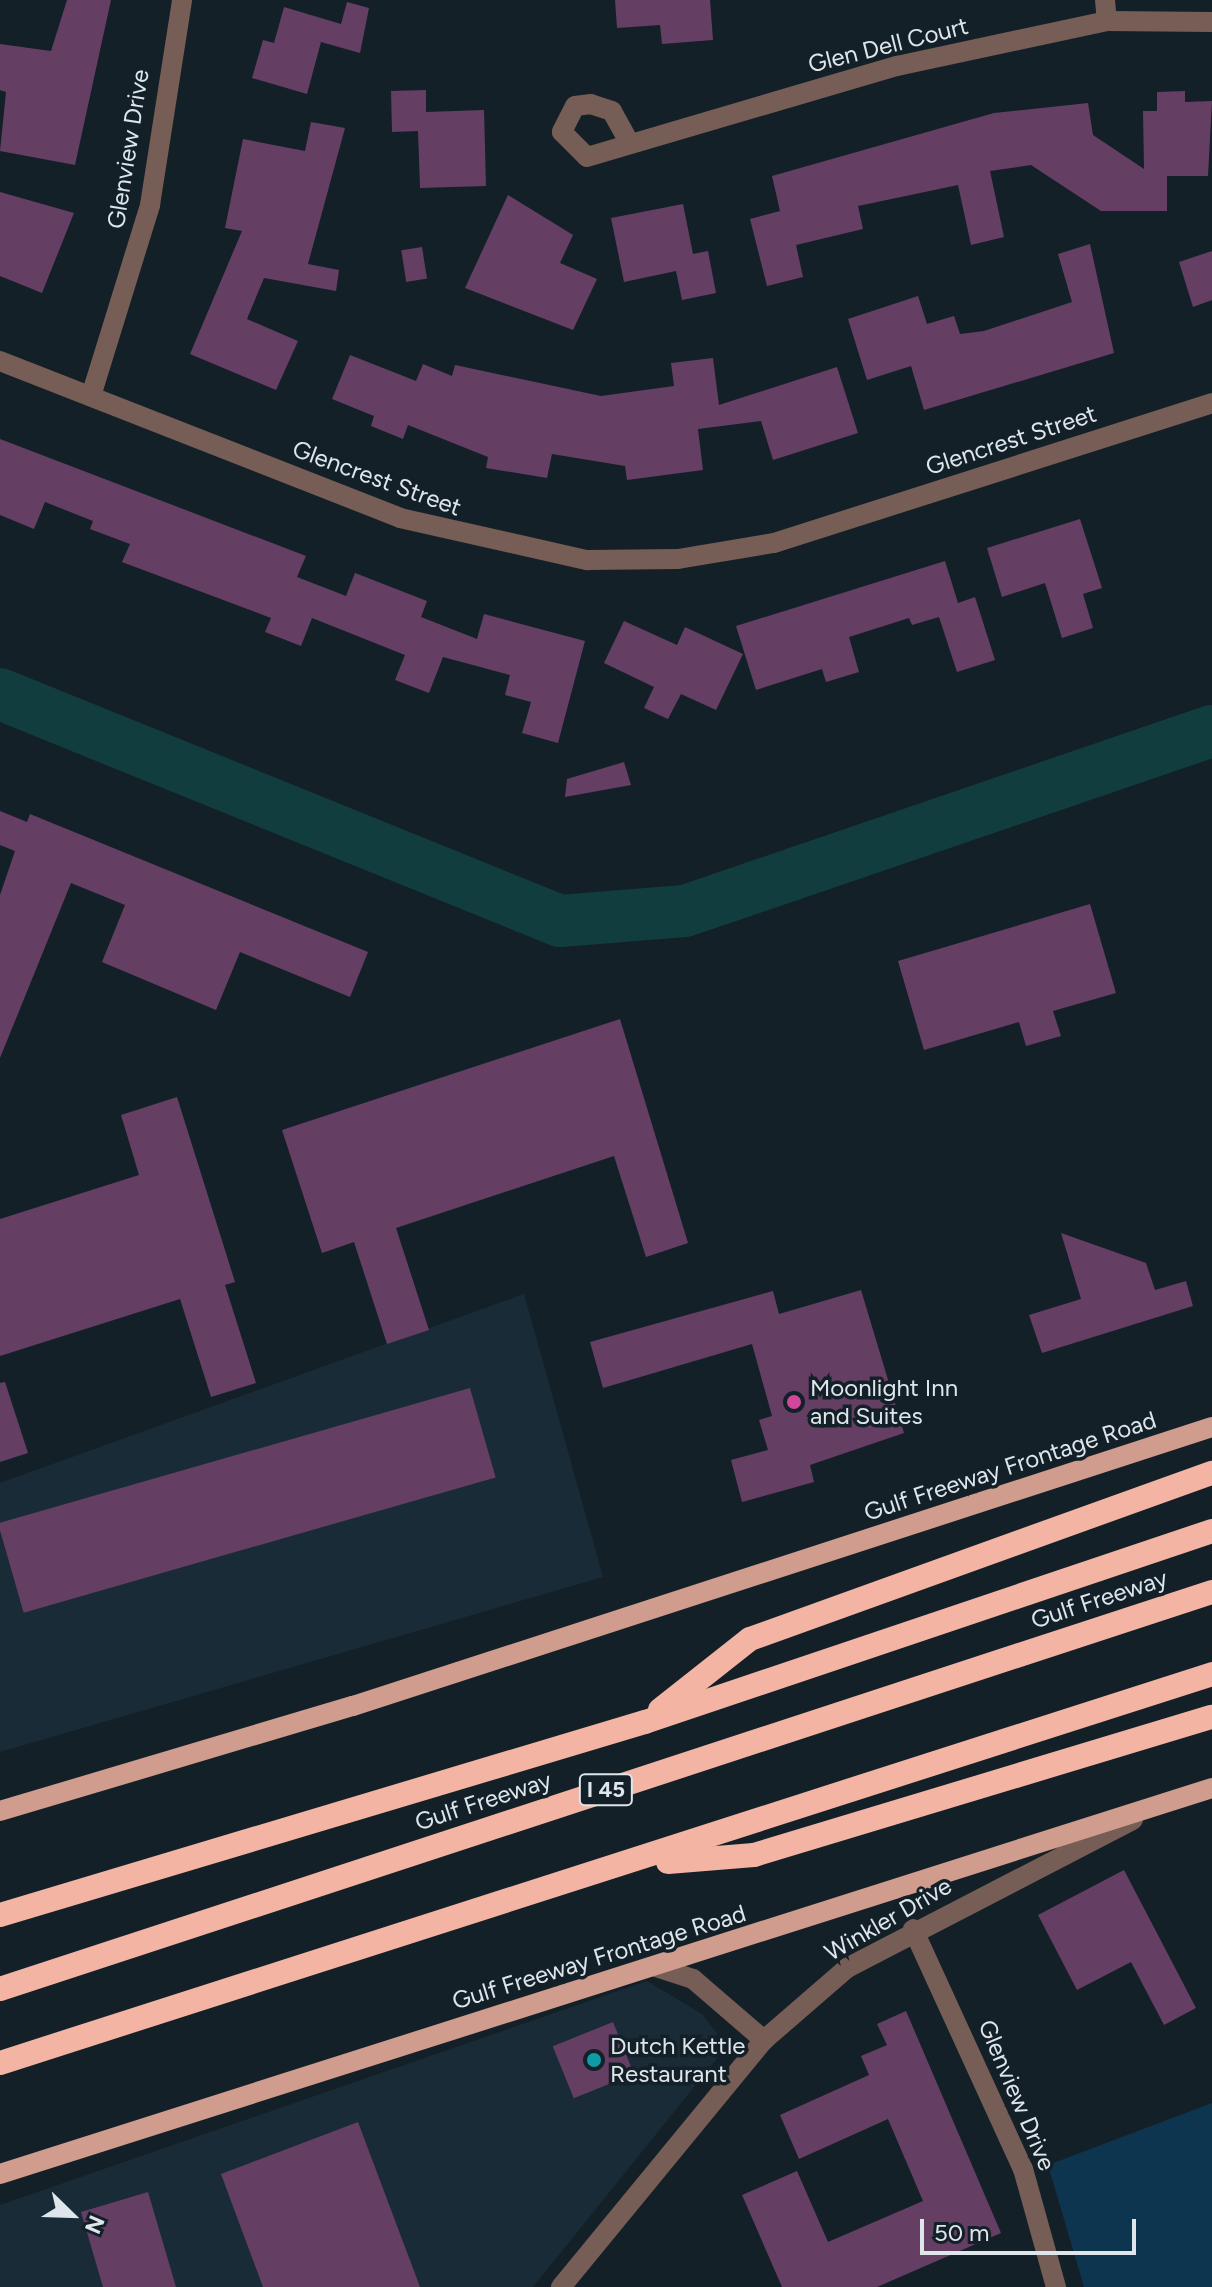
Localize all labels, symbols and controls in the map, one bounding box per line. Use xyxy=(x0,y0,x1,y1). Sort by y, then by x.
street label: Glen Dell Court xyxy=(805,11,971,79)
street label: Glenview Drive xyxy=(101,67,155,231)
street label: Glencrest Street xyxy=(922,399,1100,481)
street label: Glencrest Street xyxy=(289,434,465,522)
place label: Moonlight Inn and Suites xyxy=(810,1374,958,1430)
marker: Moonlight Inn and Suites xyxy=(785,1393,803,1411)
street label: Gulf Freeway Frontage Road xyxy=(860,1405,1160,1527)
street label: Gulf Freeway xyxy=(1027,1563,1171,1635)
street label: Gulf Freeway xyxy=(411,1765,555,1837)
road number: I 45 xyxy=(578,1772,634,1808)
street label: Winkler Drive xyxy=(820,1871,956,1967)
street label: Gulf Freeway Frontage Road xyxy=(449,1899,749,2015)
street label: Glenview Drive xyxy=(972,2015,1062,2175)
place label: Dutch Kettle Restaurant xyxy=(610,2032,745,2088)
marker: Dutch Kettle Restaurant xyxy=(585,2051,603,2069)
north arrow xyxy=(32,2175,112,2255)
scale bar xyxy=(924,2203,1140,2253)
text: N xyxy=(79,2211,110,2238)
text: 50 m xyxy=(934,2218,990,2247)

